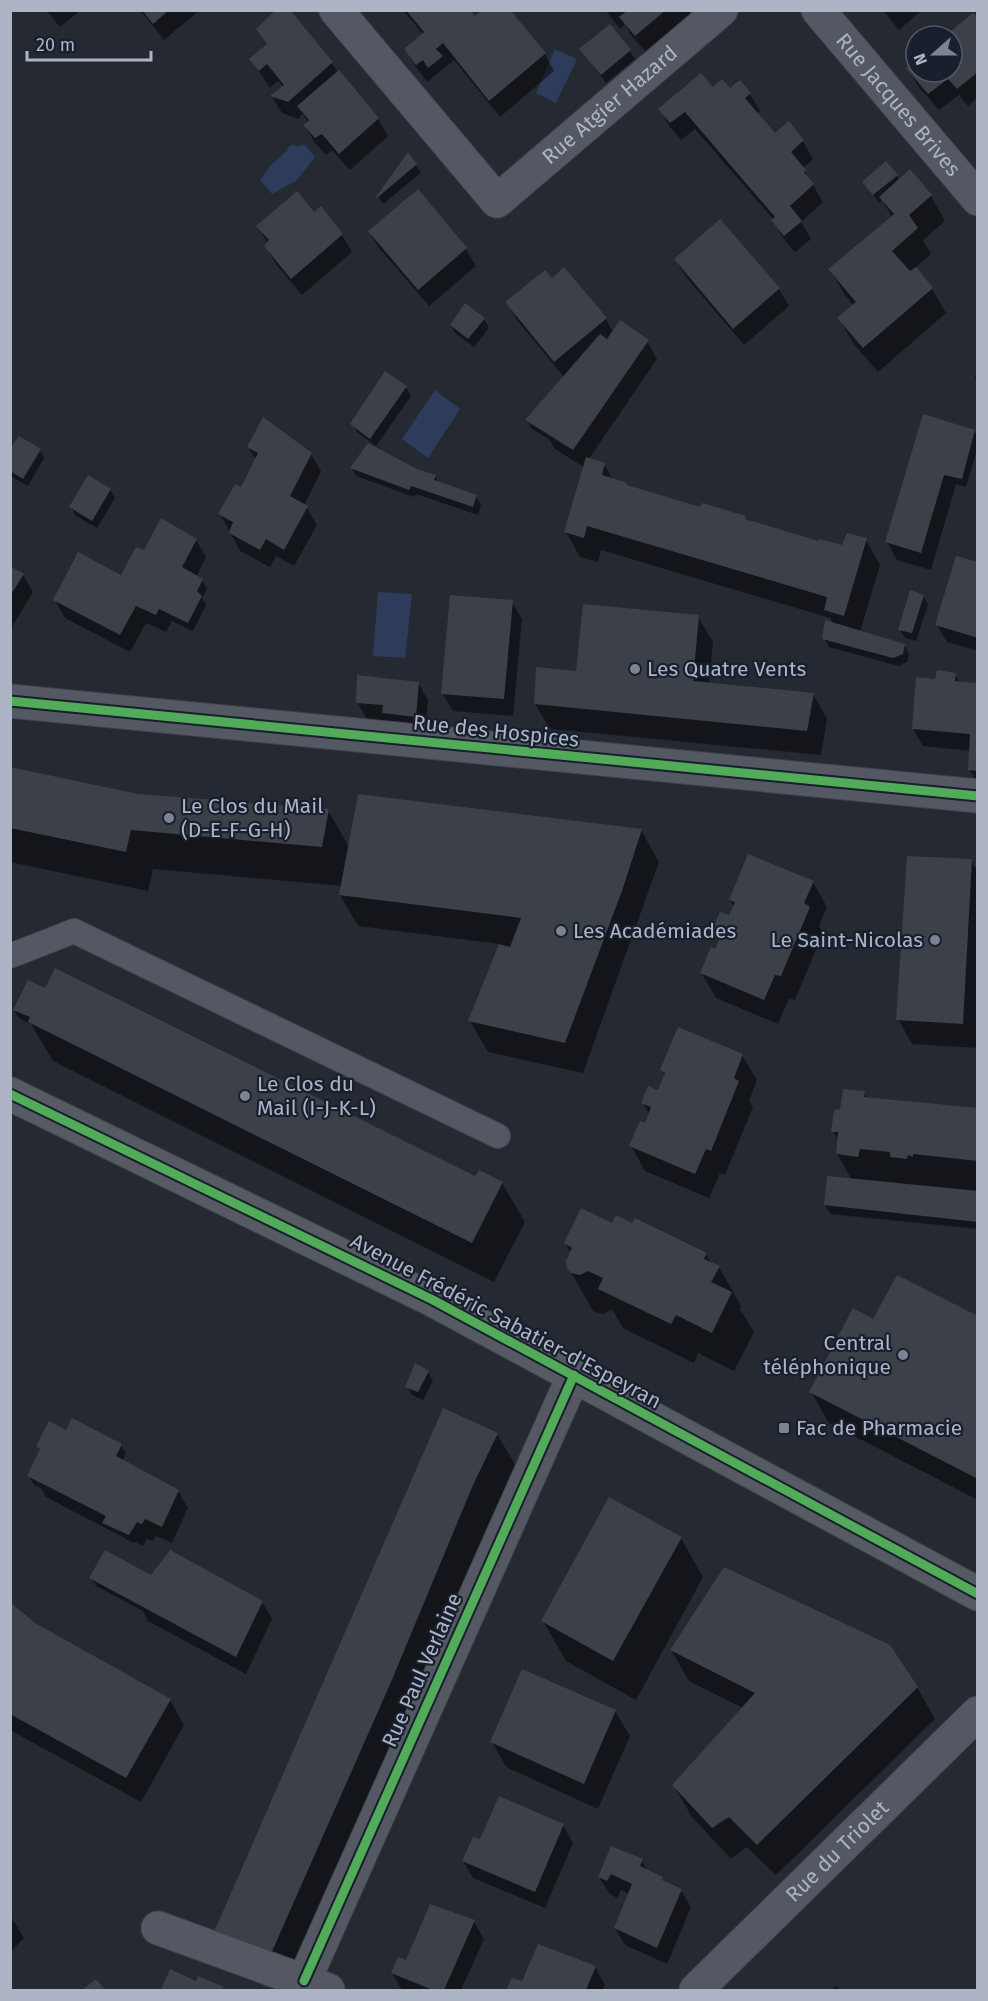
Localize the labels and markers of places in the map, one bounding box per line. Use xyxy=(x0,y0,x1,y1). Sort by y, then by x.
place label: Les Quatre Vents xyxy=(647,656,806,682)
marker: Les Quatre Vents xyxy=(628,662,642,676)
place label: Le Clos du Mail (D-E-F-G-H) xyxy=(181,793,323,843)
marker: Le Clos du Mail (D-E-F-G-H) xyxy=(162,811,176,825)
place label: Les Académiades xyxy=(573,918,736,944)
marker: Les Académiades xyxy=(554,924,568,938)
place label: Le Saint-Nicolas xyxy=(771,927,923,953)
marker: Le Saint-Nicolas xyxy=(928,933,942,947)
place label: Le Clos du Mail (I-J-K-L) xyxy=(257,1071,376,1121)
marker: Le Clos du Mail (I-J-K-L) xyxy=(238,1089,252,1103)
place label: Central téléphonique xyxy=(763,1330,891,1380)
marker: Central téléphonique xyxy=(896,1348,910,1362)
place label: Fac de Pharmacie xyxy=(796,1415,962,1441)
marker: Fac de Pharmacie xyxy=(777,1421,791,1435)

